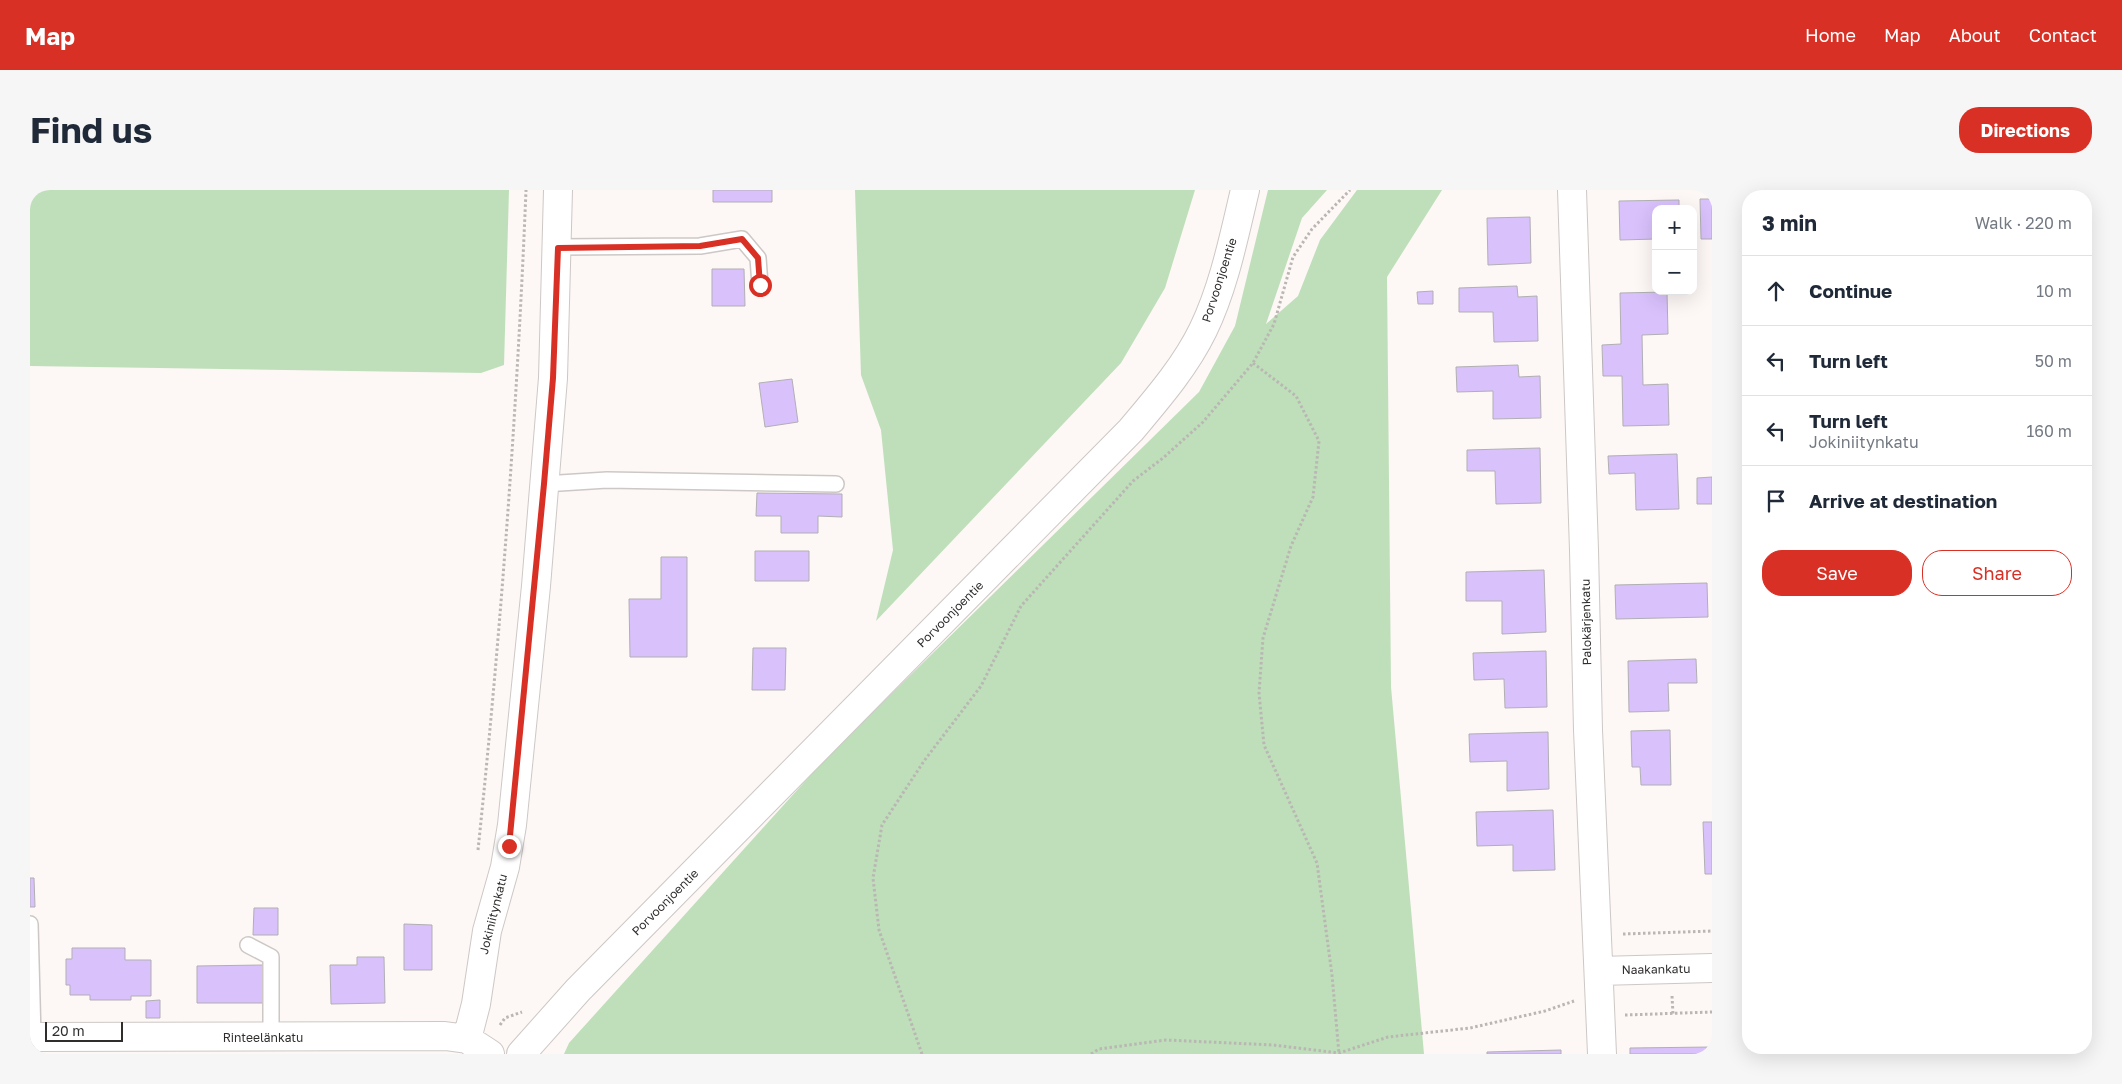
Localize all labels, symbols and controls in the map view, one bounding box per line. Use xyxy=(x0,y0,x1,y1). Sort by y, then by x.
text: Map xyxy=(25,21,75,50)
text: Home xyxy=(1805,24,1856,46)
text: Map xyxy=(1884,24,1921,46)
text: About xyxy=(1949,24,2001,46)
text: Contact xyxy=(2029,24,2097,46)
button: Directions xyxy=(1959,107,2092,153)
text: Find us xyxy=(30,109,152,151)
map controls xyxy=(1652,205,1697,295)
button: + xyxy=(1652,205,1697,250)
text: 3 min xyxy=(1762,210,1817,236)
text: Walk · 220 m xyxy=(1975,213,2072,233)
street label: Porvoonjoentie xyxy=(1198,236,1240,324)
button: − xyxy=(1652,250,1697,295)
route start xyxy=(749,274,772,297)
icon: ahead xyxy=(1762,277,1790,305)
text: Continue xyxy=(1809,279,1892,302)
text: 10 m xyxy=(2036,281,2072,301)
icon: left xyxy=(1762,347,1790,375)
text: Turn left xyxy=(1809,349,1888,372)
text: 50 m xyxy=(2035,351,2072,371)
text: Turn left xyxy=(1809,409,1888,432)
icon: left xyxy=(1762,417,1790,445)
text: 160 m xyxy=(2026,421,2072,441)
text: Jokiniitynkatu xyxy=(1809,432,1919,452)
icon: arrive xyxy=(1762,487,1790,515)
text: Arrive at destination xyxy=(1809,489,1997,512)
button: Save xyxy=(1762,550,1912,596)
button: Share xyxy=(1922,550,2072,596)
street label: Porvoonjoentie xyxy=(914,578,986,650)
street label: Palokärjenkatu xyxy=(1578,579,1594,665)
route end xyxy=(498,835,521,858)
street label: Porvoonjoentie xyxy=(629,866,701,938)
street label: Jokiniitynkatu xyxy=(476,872,510,956)
street label: Naakankatu xyxy=(1621,961,1691,977)
scale bar xyxy=(45,1019,122,1042)
text: 20 m xyxy=(52,1022,85,1039)
street label: Rinteelänkatu xyxy=(223,1030,303,1045)

